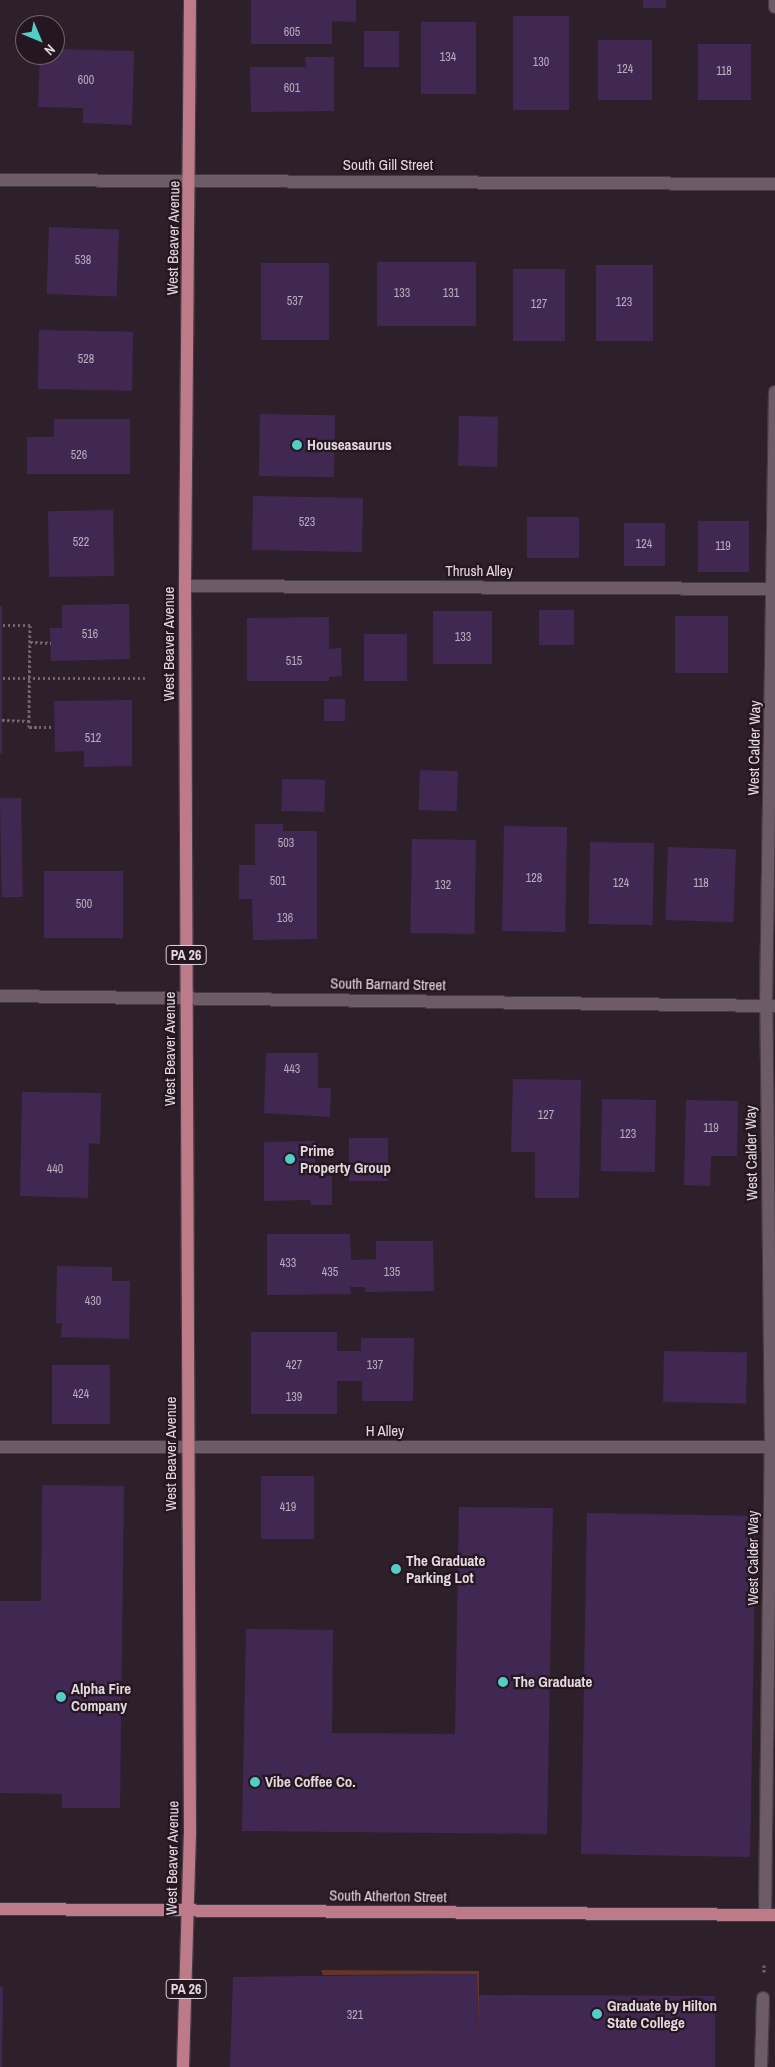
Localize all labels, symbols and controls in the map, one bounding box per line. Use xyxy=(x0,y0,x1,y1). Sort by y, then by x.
north arrow xyxy=(15,15,65,65)
house number: 605 xyxy=(284,26,300,40)
text: N xyxy=(41,41,59,59)
house number: 134 xyxy=(440,51,456,65)
house number: 130 xyxy=(533,56,549,70)
house number: 124 xyxy=(617,63,633,77)
house number: 118 xyxy=(716,65,732,79)
house number: 600 xyxy=(78,74,94,88)
house number: 601 xyxy=(284,82,300,96)
street label: South Gill Street xyxy=(343,156,433,174)
street label: West Beaver Avenue xyxy=(163,180,183,296)
house number: 538 xyxy=(75,254,91,268)
house number: 133 xyxy=(394,287,410,301)
house number: 131 xyxy=(443,287,459,301)
house number: 537 xyxy=(287,295,303,309)
house number: 123 xyxy=(616,296,632,310)
house number: 127 xyxy=(531,298,547,312)
house number: 528 xyxy=(78,353,94,367)
place label: Houseasaurus xyxy=(307,436,392,454)
marker: Houseasaurus xyxy=(291,439,303,451)
house number: 526 xyxy=(71,449,87,463)
house number: 523 xyxy=(299,516,315,530)
house number: 522 xyxy=(73,536,89,550)
house number: 124 xyxy=(636,538,652,552)
house number: 119 xyxy=(715,540,731,554)
street label: Thrush Alley xyxy=(445,562,513,580)
street label: West Beaver Avenue xyxy=(160,586,178,702)
house number: 516 xyxy=(82,628,98,642)
house number: 133 xyxy=(455,631,471,645)
house number: 515 xyxy=(286,655,302,669)
street label: West Calder Way xyxy=(744,700,764,796)
house number: 512 xyxy=(85,732,101,746)
house number: 503 xyxy=(278,837,294,851)
house number: 128 xyxy=(526,872,542,886)
house number: 501 xyxy=(270,875,286,889)
house number: 124 xyxy=(613,877,629,891)
house number: 118 xyxy=(693,877,709,891)
house number: 132 xyxy=(435,879,451,893)
house number: 500 xyxy=(76,898,92,912)
house number: 136 xyxy=(277,912,293,926)
road number: PA 26 xyxy=(165,944,207,966)
street label: South Barnard Street xyxy=(330,974,446,994)
street label: West Beaver Avenue xyxy=(161,991,179,1107)
house number: 443 xyxy=(284,1063,300,1077)
street label: West Calder Way xyxy=(741,1105,761,1201)
house number: 127 xyxy=(538,1109,554,1123)
house number: 119 xyxy=(703,1122,719,1136)
house number: 123 xyxy=(620,1128,636,1142)
place label: Prime Property Group xyxy=(300,1141,391,1176)
marker: Prime Property Group xyxy=(284,1153,296,1165)
house number: 440 xyxy=(47,1163,63,1177)
house number: 433 xyxy=(280,1257,296,1271)
house number: 435 xyxy=(322,1266,338,1280)
house number: 135 xyxy=(384,1266,400,1280)
house number: 430 xyxy=(85,1295,101,1309)
house number: 427 xyxy=(286,1359,302,1373)
house number: 137 xyxy=(367,1359,383,1373)
house number: 424 xyxy=(73,1388,89,1402)
house number: 139 xyxy=(286,1391,302,1405)
street label: West Beaver Avenue xyxy=(162,1396,180,1512)
street label: H Alley xyxy=(366,1422,404,1440)
house number: 419 xyxy=(280,1501,296,1515)
street label: West Calder Way xyxy=(744,1510,762,1606)
place label: The Graduate Parking Lot xyxy=(406,1551,485,1586)
marker: The Graduate Parking Lot xyxy=(390,1563,402,1575)
place label: The Graduate xyxy=(513,1673,592,1691)
marker: The Graduate xyxy=(497,1676,509,1688)
place label: Alpha Fire Company xyxy=(71,1679,131,1714)
marker: Alpha Fire Company xyxy=(55,1691,67,1703)
place label: Vibe Coffee Co. xyxy=(265,1773,356,1791)
marker: Vibe Coffee Co. xyxy=(249,1776,261,1788)
street label: West Beaver Avenue xyxy=(162,1800,182,1916)
street label: South Atherton Street xyxy=(329,1886,447,1906)
road number: PA 26 xyxy=(165,1978,207,2000)
place label: Graduate by Hilton State College xyxy=(607,1996,717,2031)
marker: Graduate by Hilton State College xyxy=(591,2008,603,2020)
house number: 321 xyxy=(347,2009,363,2023)

